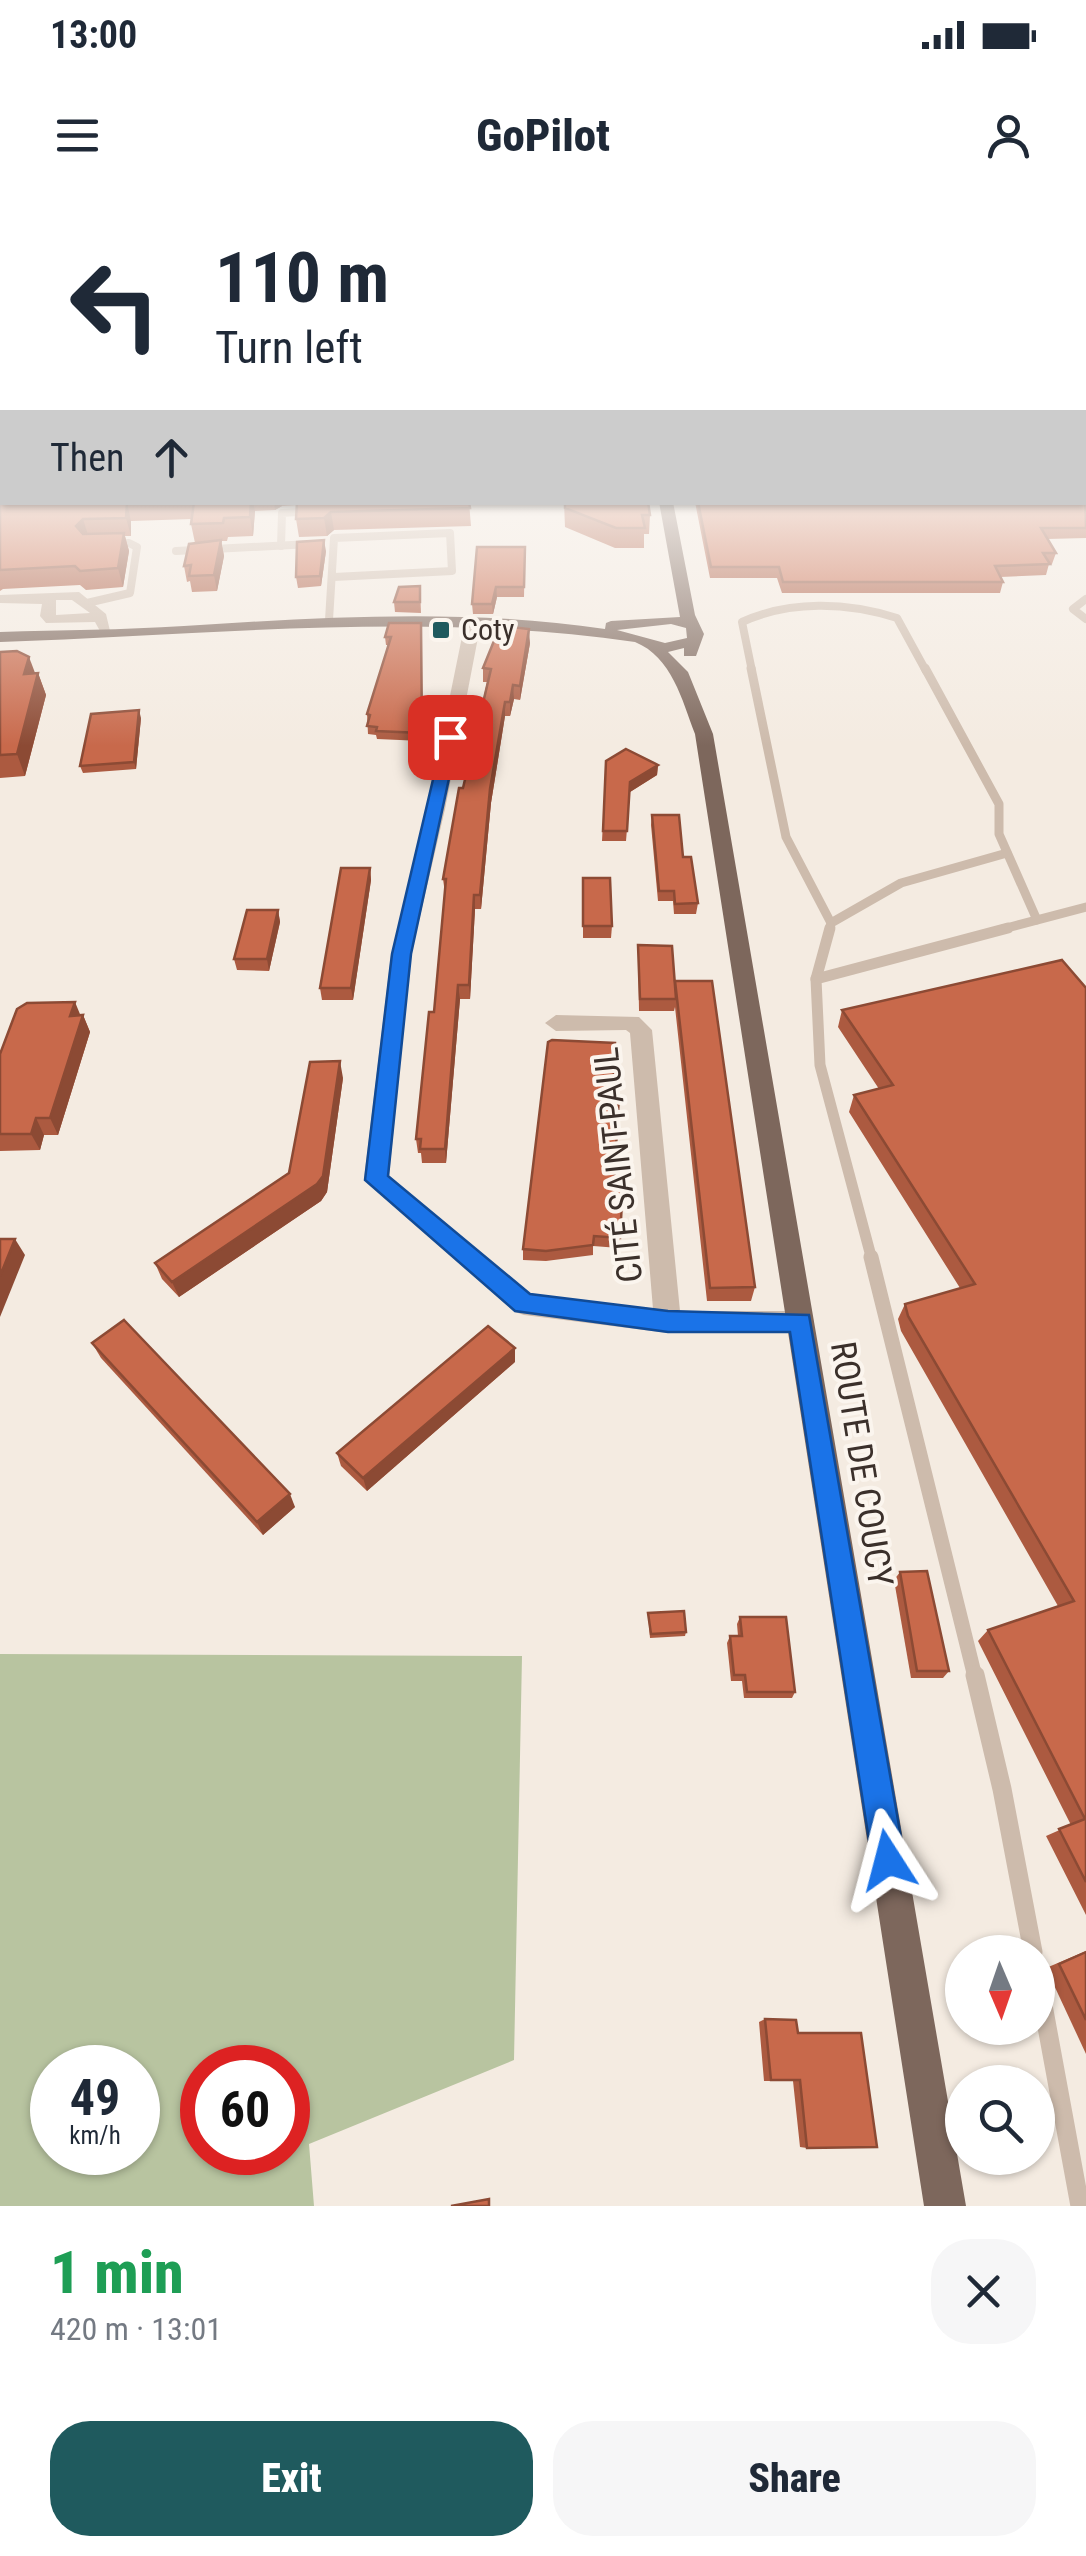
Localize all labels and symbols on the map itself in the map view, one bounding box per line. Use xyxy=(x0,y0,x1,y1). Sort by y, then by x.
place label: Coty xyxy=(461,612,514,647)
marker: Coty xyxy=(430,619,452,641)
pin xyxy=(408,695,493,780)
street label: CITÉ SAINT-PAUL xyxy=(586,1045,651,1285)
street label: ROUTE DE COUCY xyxy=(822,1339,901,1589)
position arrow xyxy=(836,1808,940,1912)
north arrow xyxy=(945,1935,1055,2045)
speed limit sign: 60 xyxy=(180,2045,310,2175)

